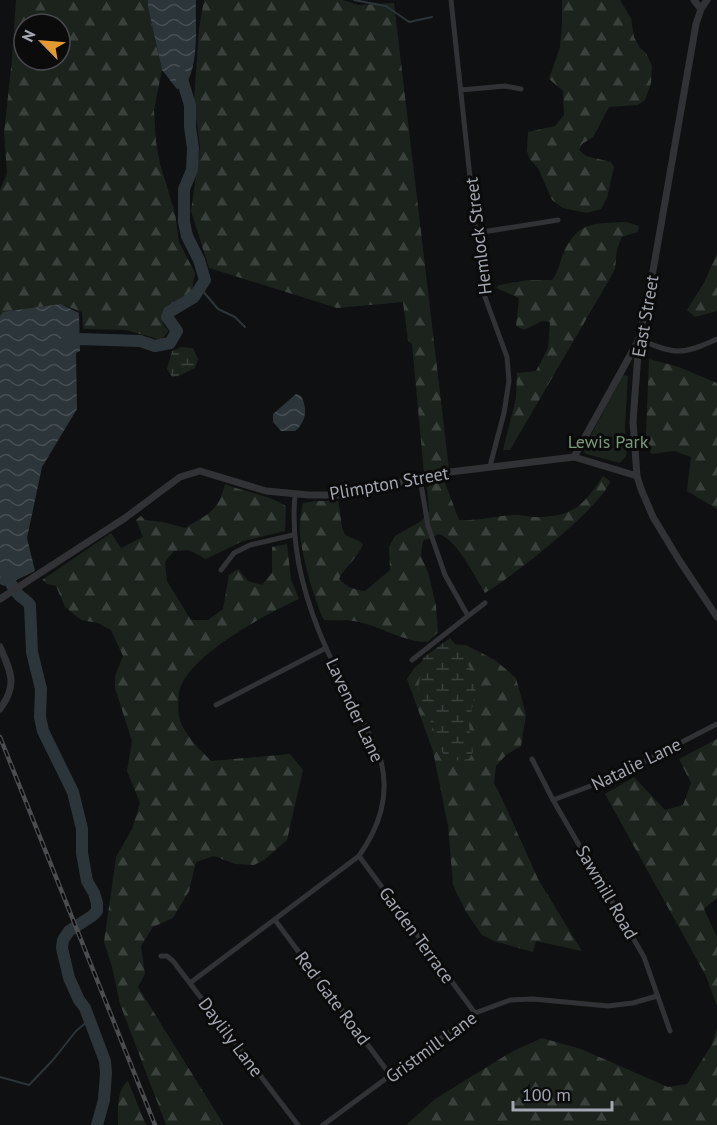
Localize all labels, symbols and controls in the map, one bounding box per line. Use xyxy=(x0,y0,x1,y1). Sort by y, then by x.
north arrow xyxy=(12,12,72,72)
text: N xyxy=(17,27,40,45)
street label: Hemlock Street xyxy=(459,176,497,296)
street label: East Street xyxy=(626,273,664,359)
park label: Lewis Park xyxy=(568,430,649,453)
street label: Plimpton Street xyxy=(328,461,450,505)
street label: Lavender Lane xyxy=(321,654,389,766)
street label: Natalie Lane xyxy=(587,732,685,796)
street label: Sawmill Road xyxy=(571,841,643,943)
street label: Garden Terrace xyxy=(374,882,460,988)
street label: Red Gate Road xyxy=(290,947,376,1049)
street label: Daylily Lane xyxy=(194,993,268,1081)
street label: Gristmill Lane xyxy=(381,1006,481,1088)
scale bar xyxy=(513,1074,612,1112)
text: 100 m xyxy=(522,1083,571,1106)

